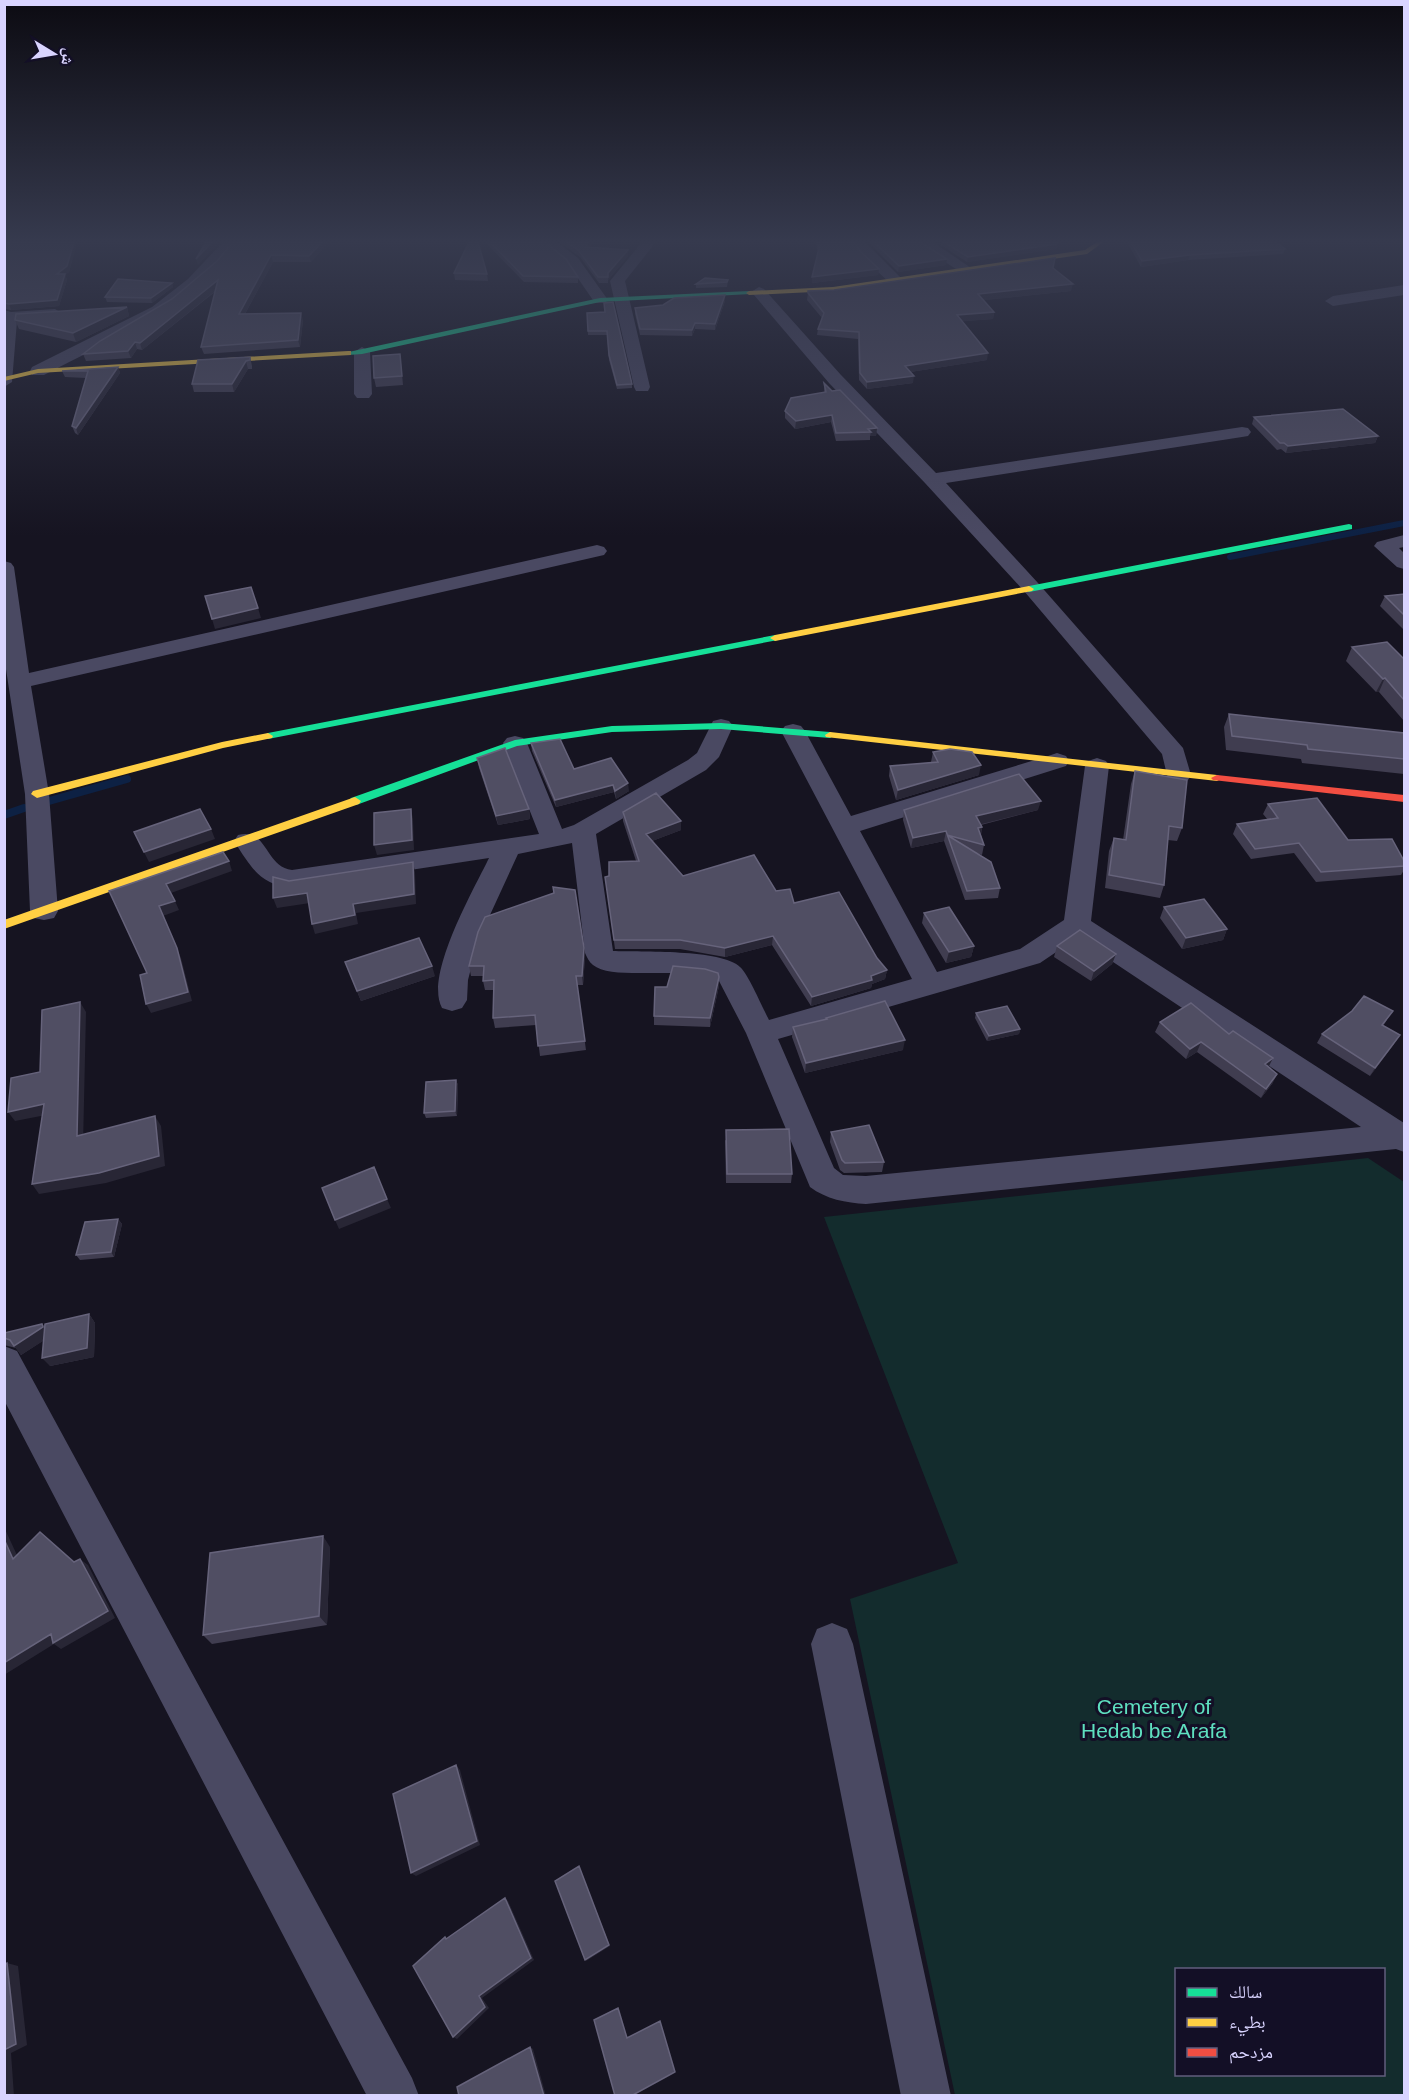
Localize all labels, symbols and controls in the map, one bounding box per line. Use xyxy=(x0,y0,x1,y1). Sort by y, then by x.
north arrow xyxy=(24,24,84,84)
text: ش xyxy=(57,47,78,67)
park label: Cemetery of Hedab be Arafa xyxy=(1081,1695,1227,1742)
legend xyxy=(1175,1968,1385,2076)
text: سالك xyxy=(1229,1982,1262,2002)
text: بطيء xyxy=(1229,2012,1266,2037)
text: مزدحم xyxy=(1229,2042,1273,2064)

